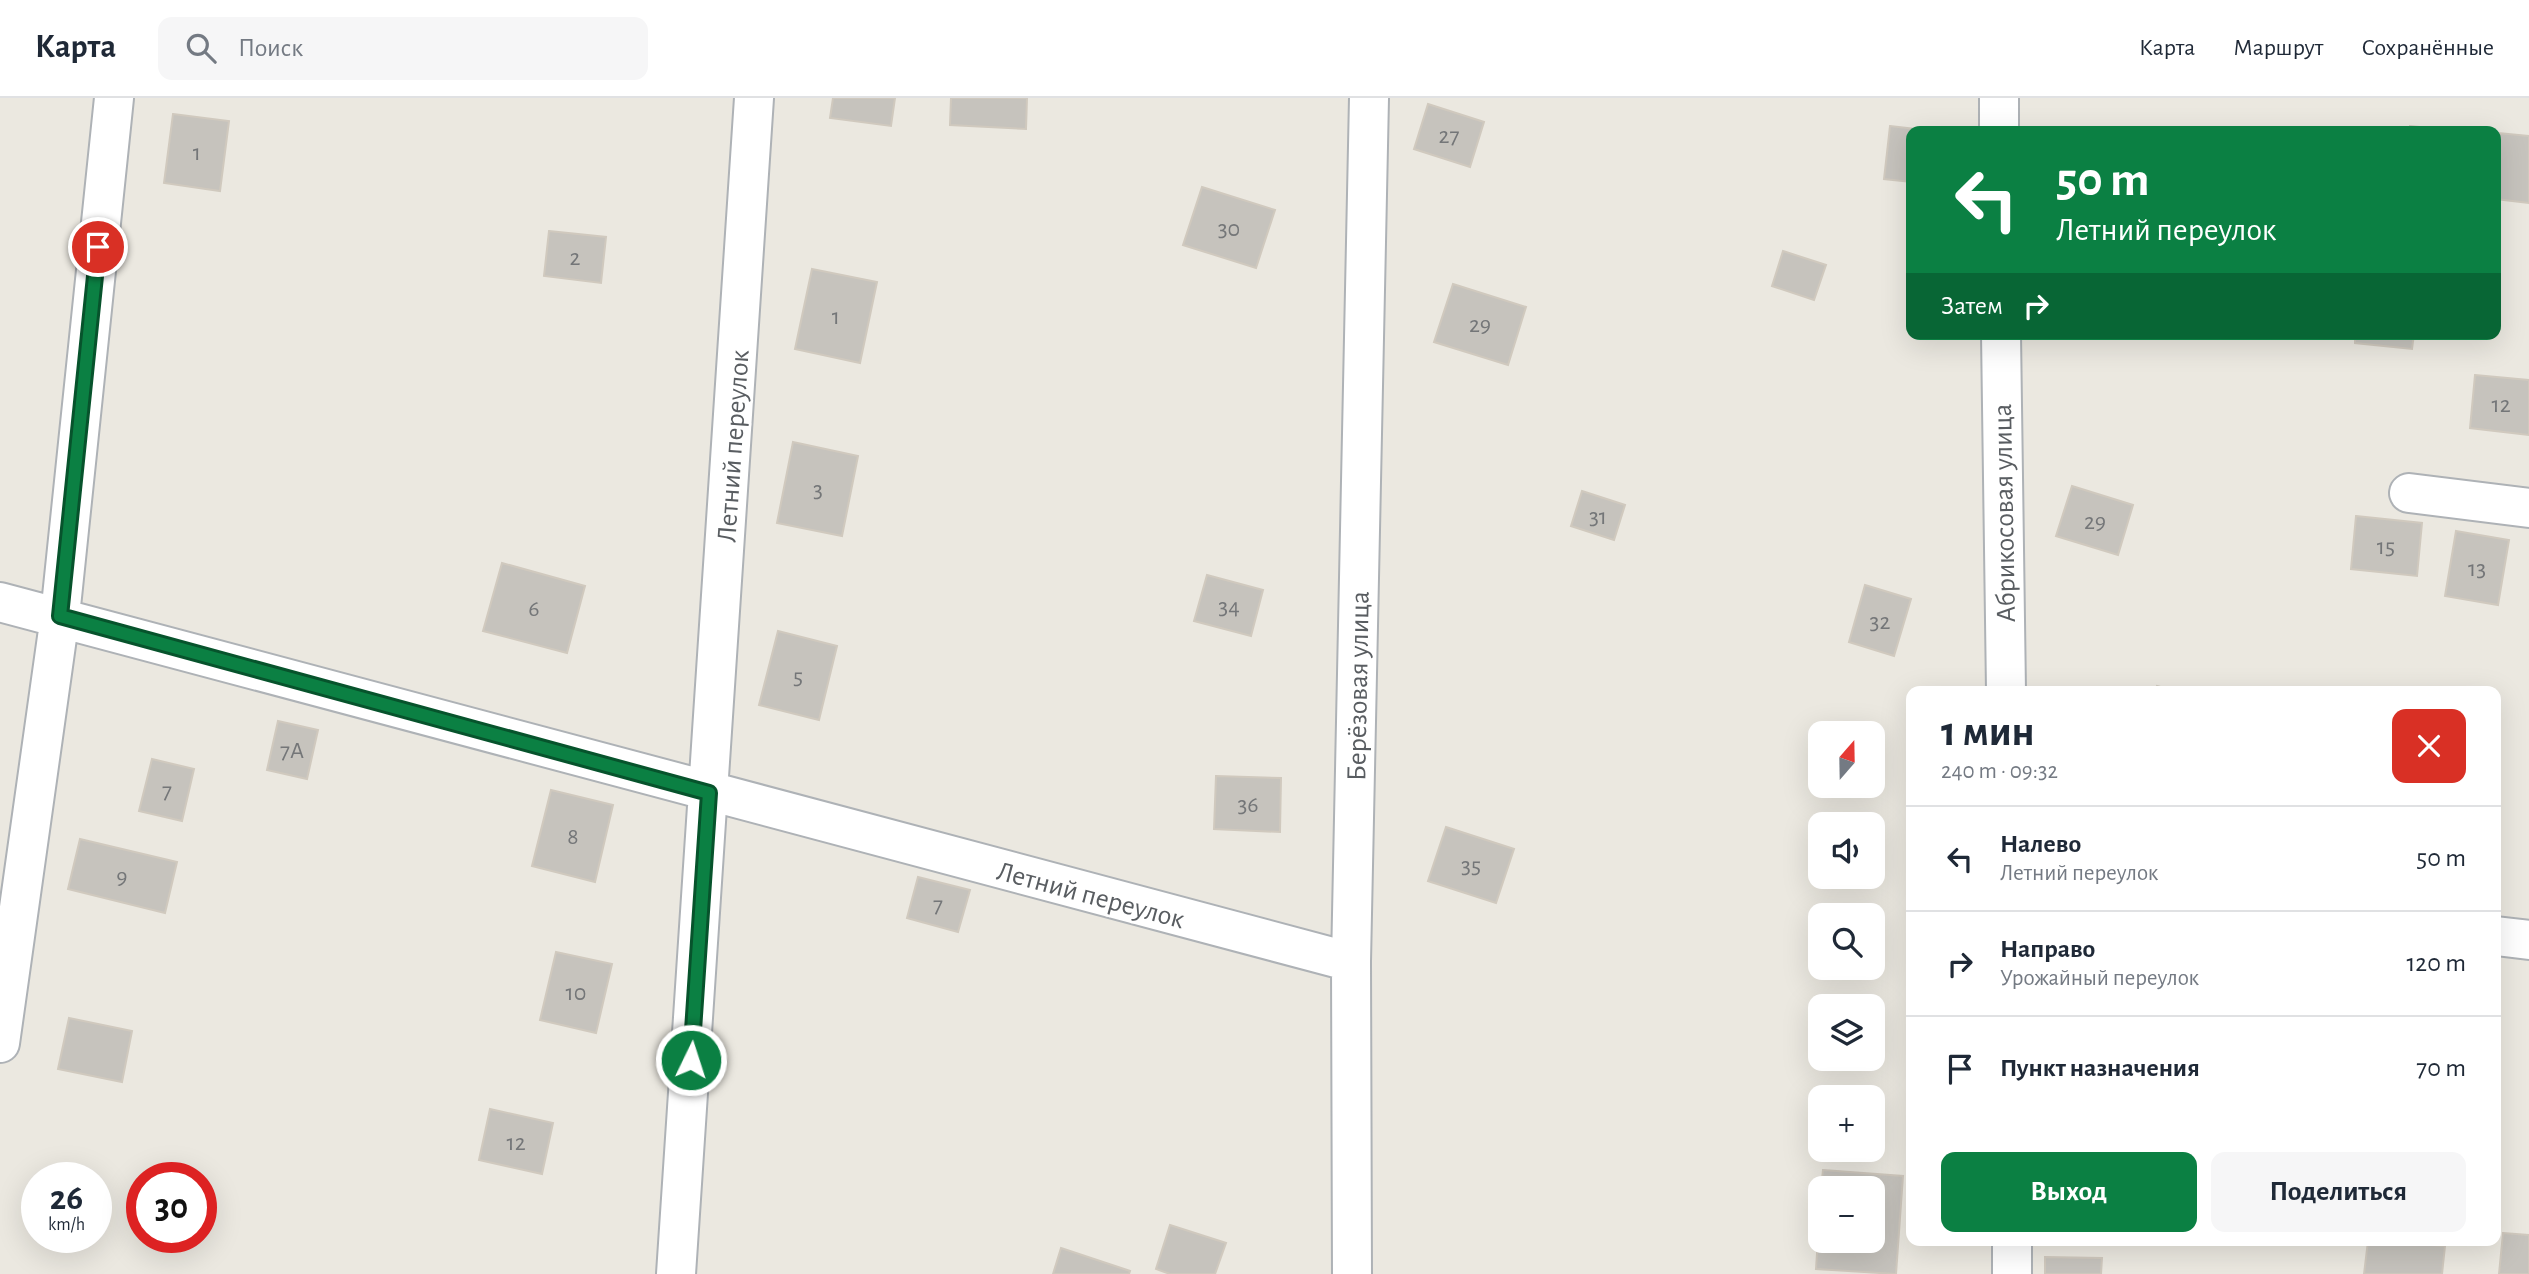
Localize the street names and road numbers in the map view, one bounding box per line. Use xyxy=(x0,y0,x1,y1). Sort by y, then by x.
street label: Летний переулок xyxy=(713,349,755,543)
street label: Абрикосовая улица xyxy=(1989,403,2021,623)
street label: Берёзовая улица xyxy=(1343,591,1375,781)
street label: Летний переулок xyxy=(994,857,1187,934)

